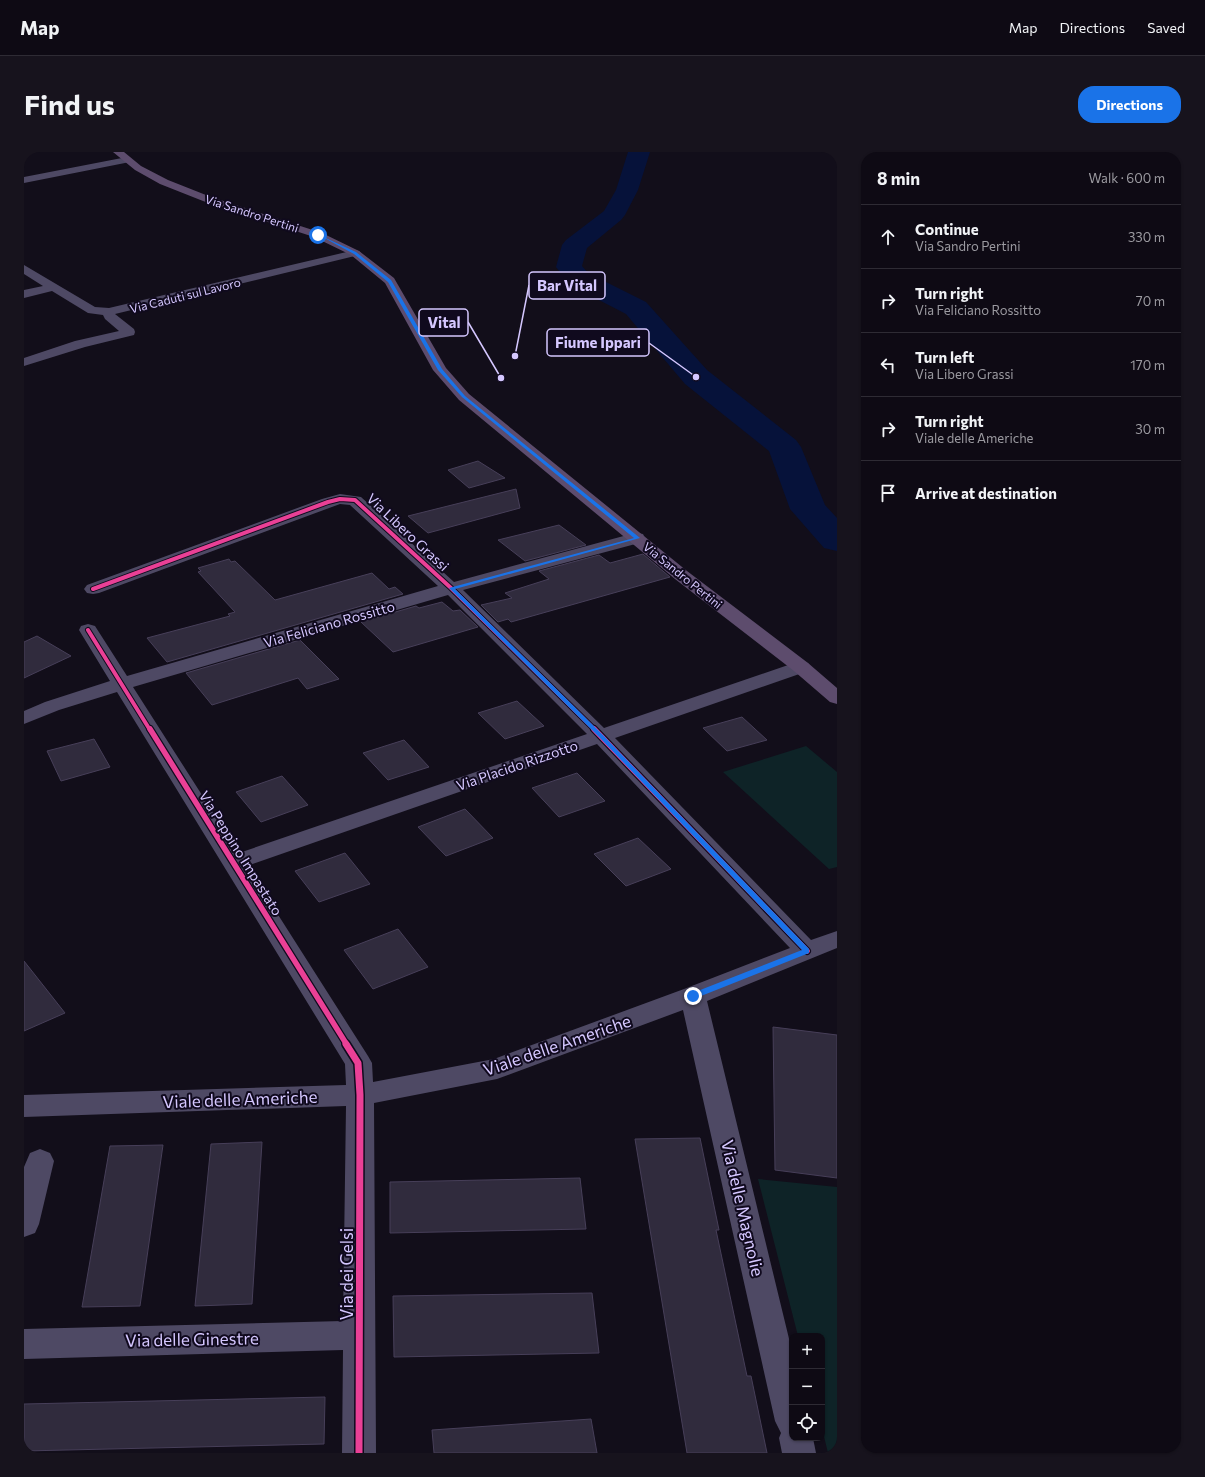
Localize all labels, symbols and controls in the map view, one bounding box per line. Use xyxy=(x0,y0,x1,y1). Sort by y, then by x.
text: Map xyxy=(20,16,59,39)
text: Map xyxy=(1009,19,1038,36)
text: Directions xyxy=(1060,19,1125,36)
text: Saved xyxy=(1147,19,1185,36)
button: Directions xyxy=(1078,86,1181,123)
text: Find us xyxy=(24,87,115,121)
text: 8 min xyxy=(877,168,920,189)
text: Walk · 600 m xyxy=(1089,170,1165,186)
street label: Via Sandro Pertini xyxy=(203,191,301,235)
text: Continue xyxy=(915,220,979,238)
route start xyxy=(309,226,327,244)
icon: ahead xyxy=(877,226,899,248)
text: 330 m xyxy=(1128,229,1165,245)
text: Via Sandro Pertini xyxy=(915,238,1021,254)
callout: Bar Vital xyxy=(529,272,605,299)
street label: Via Caduti sul Lavoro xyxy=(128,274,242,316)
text: Bar Vital xyxy=(537,276,597,294)
text: Turn right xyxy=(915,284,984,302)
icon: right xyxy=(877,290,899,312)
text: 70 m xyxy=(1136,293,1165,309)
text: Via Feliciano Rossitto xyxy=(915,302,1041,318)
callout: Vital xyxy=(419,309,468,336)
text: Vital xyxy=(427,313,461,331)
callout: Fiume Ippari xyxy=(547,329,649,356)
text: Fiume Ippari xyxy=(555,333,641,351)
text: Turn left xyxy=(915,348,974,366)
icon: left xyxy=(877,354,899,376)
text: 170 m xyxy=(1130,357,1165,373)
text: Via Libero Grassi xyxy=(915,366,1014,382)
text: Turn right xyxy=(915,412,984,430)
icon: right xyxy=(877,418,899,440)
text: 30 m xyxy=(1135,421,1165,437)
text: Viale delle Americhe xyxy=(915,430,1033,446)
icon: arrive xyxy=(877,482,899,504)
text: Arrive at destination xyxy=(915,484,1057,502)
street label: Via Libero Grassi xyxy=(363,490,453,574)
street label: Via Sandro Pertini xyxy=(641,539,725,611)
street label: Via Feliciano Rossitto xyxy=(261,597,397,651)
street label: Via Placido Rizzotto xyxy=(454,736,580,794)
street label: Via Peppino Impastato xyxy=(196,788,286,918)
route end xyxy=(684,987,702,1005)
street label: Viale delle Americhe xyxy=(480,1010,634,1080)
street label: Viale delle Americhe xyxy=(162,1086,318,1112)
street label: Via delle Magnolie xyxy=(717,1138,769,1278)
street label: Via dei Gelsi xyxy=(336,1228,357,1320)
street label: Via delle Ginestre xyxy=(125,1327,259,1351)
map controls xyxy=(789,1333,825,1441)
button: + xyxy=(789,1333,825,1369)
button: − xyxy=(789,1369,825,1405)
button: locate xyxy=(789,1405,825,1441)

